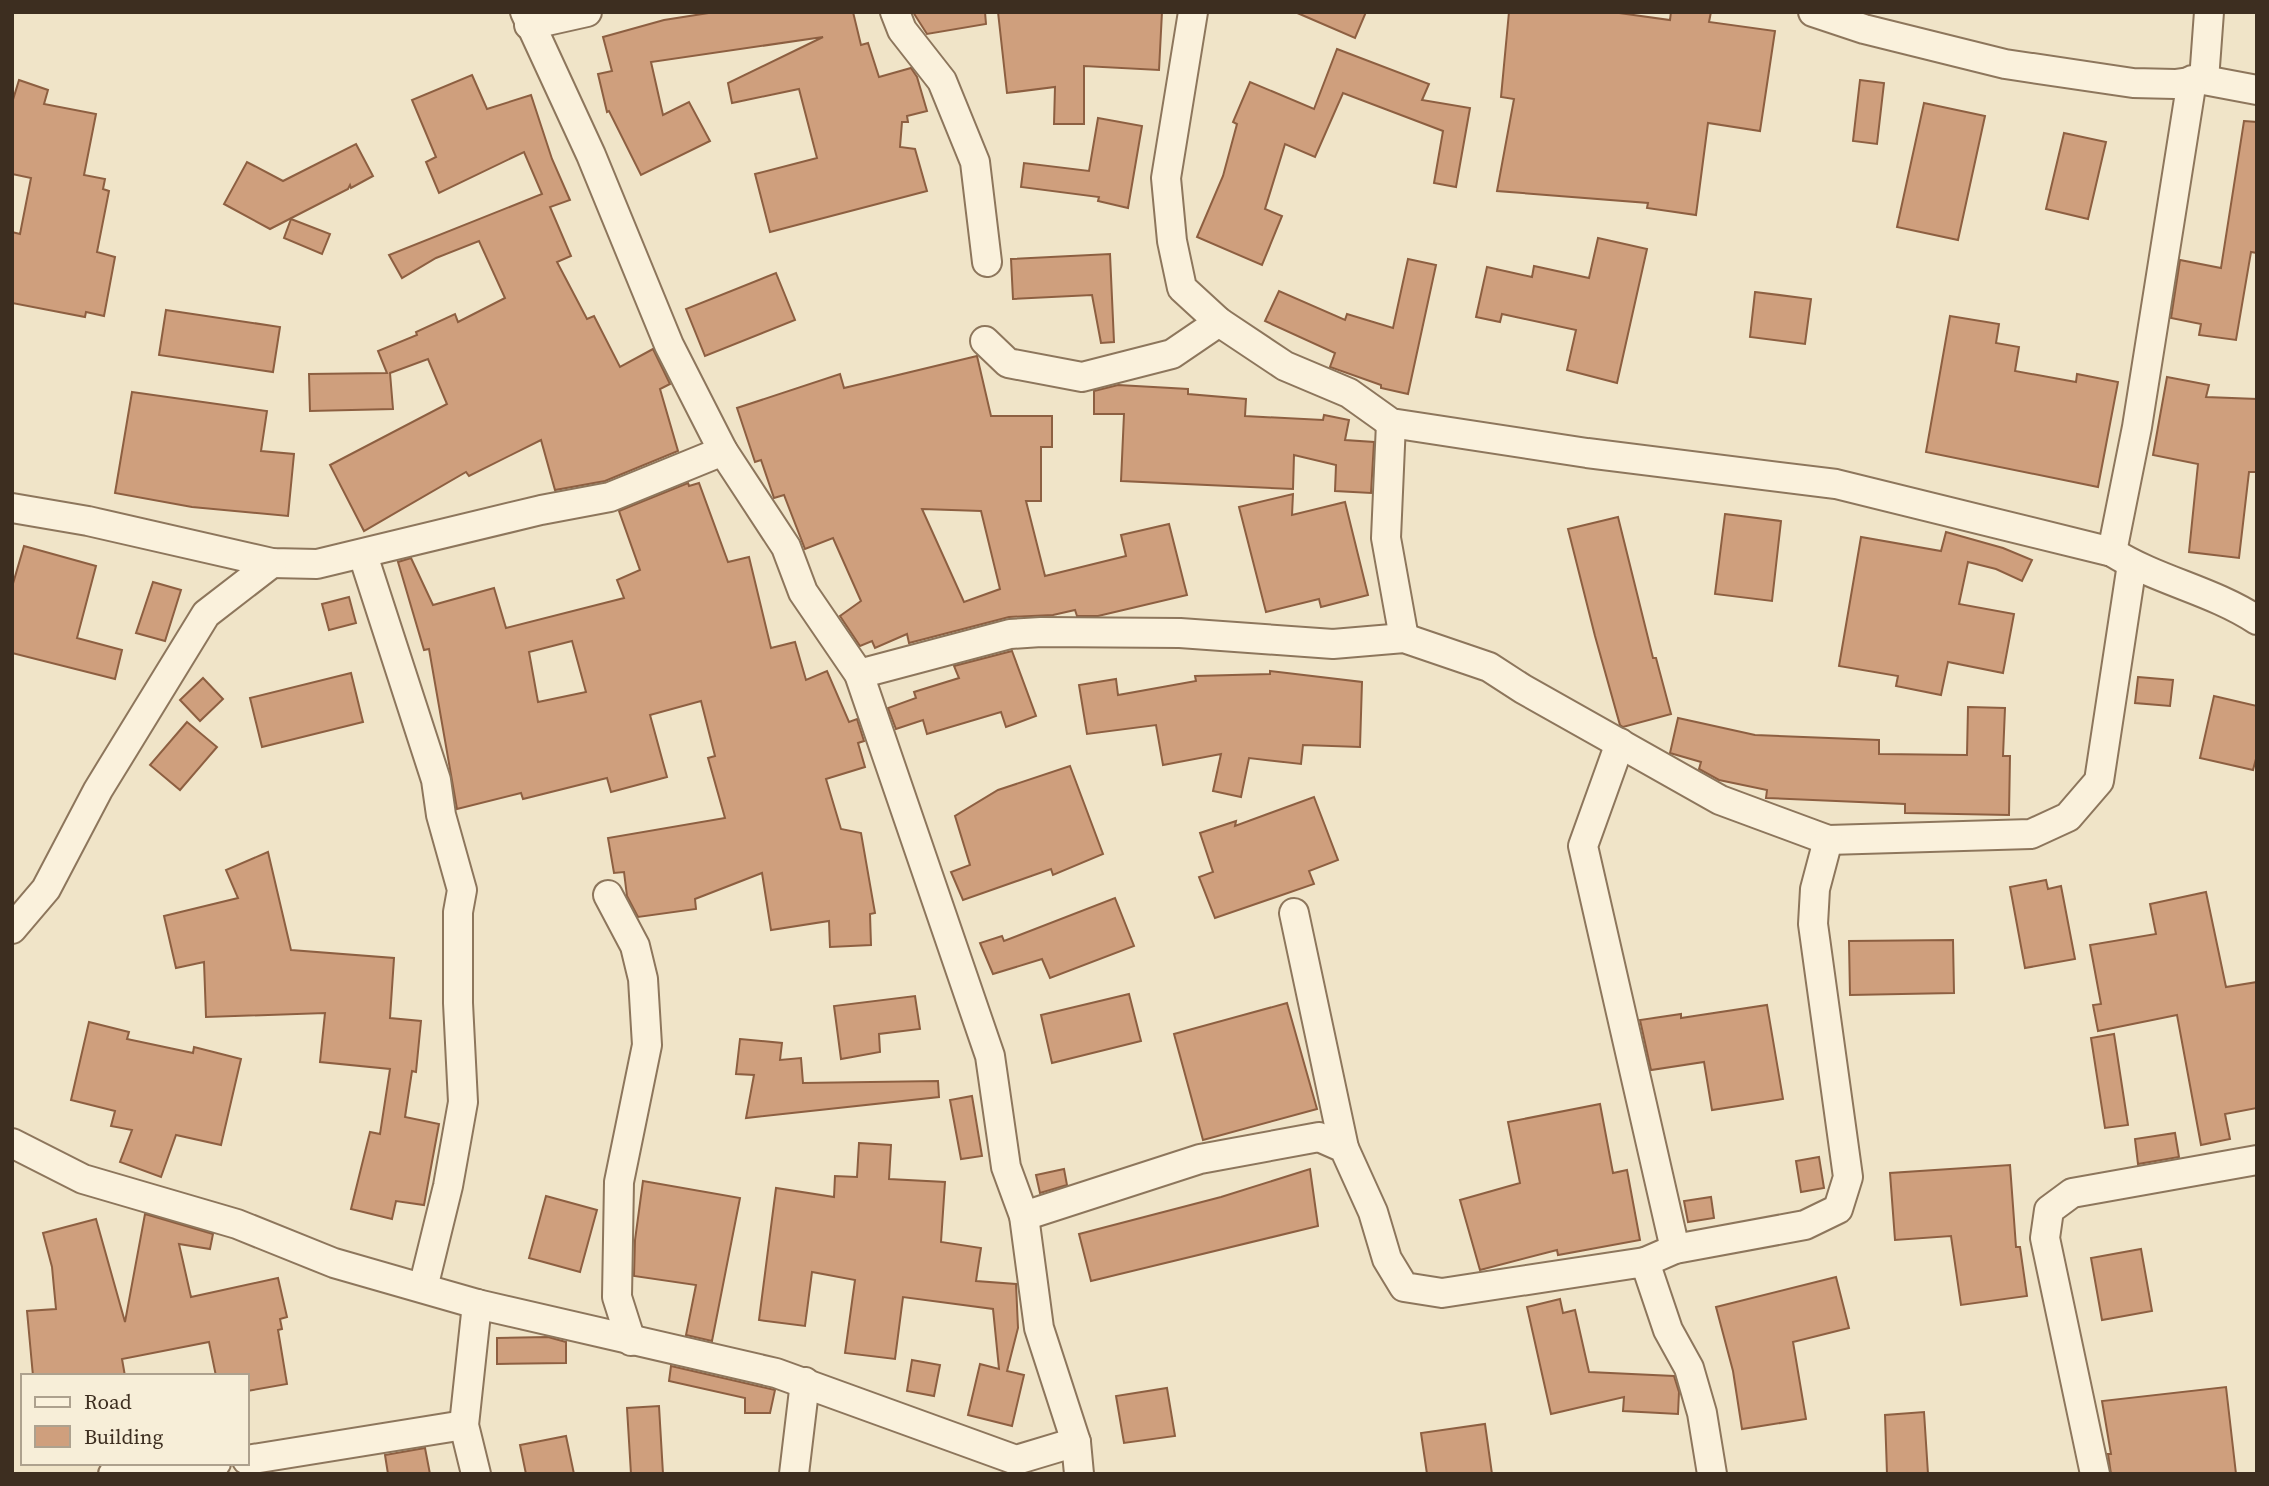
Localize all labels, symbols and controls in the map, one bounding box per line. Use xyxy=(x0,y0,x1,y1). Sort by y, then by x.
legend xyxy=(21,1374,248,1465)
text: Road xyxy=(84,1387,132,1416)
text: Building xyxy=(84,1422,163,1451)

